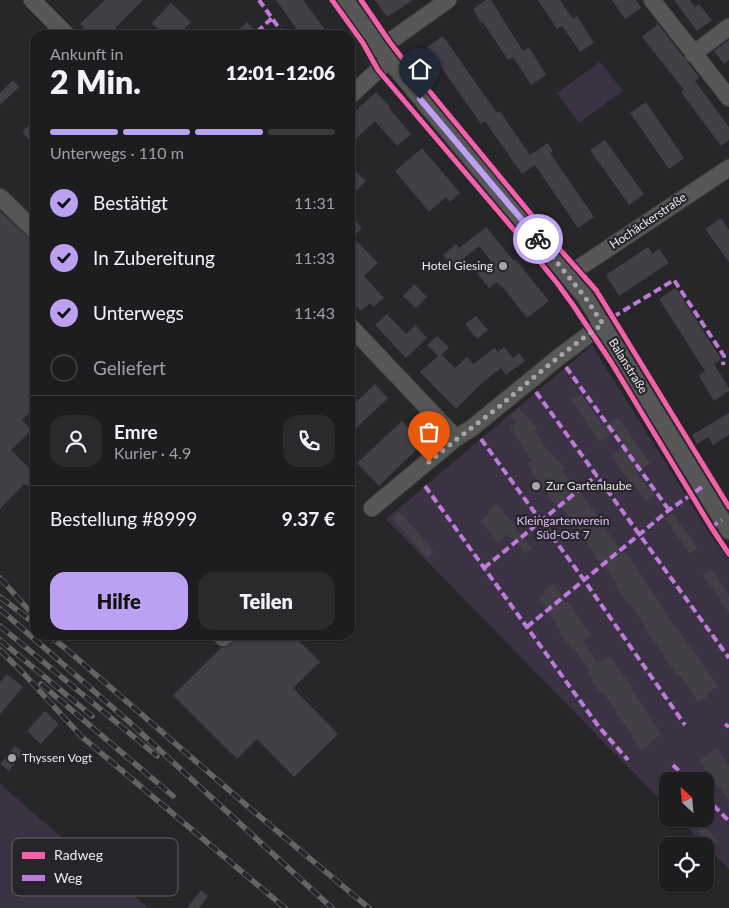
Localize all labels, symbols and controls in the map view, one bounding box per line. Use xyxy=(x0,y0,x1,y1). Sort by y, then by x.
text: Ankunft in xyxy=(50,44,123,63)
pin xyxy=(399,48,441,99)
icon: home xyxy=(406,55,434,83)
text: 12:01–12:06 xyxy=(226,61,335,84)
text: 2 Min. xyxy=(50,62,141,101)
text: Unterwegs · 110 m xyxy=(50,143,184,162)
icon: check xyxy=(50,189,78,217)
street label: Hochäckerstraße xyxy=(606,189,689,252)
text: Bestätigt xyxy=(93,191,168,214)
text: 11:31 xyxy=(294,193,335,212)
courier xyxy=(513,214,563,264)
icon: bike xyxy=(524,225,552,253)
icon: check xyxy=(50,244,78,272)
text: In Zubereitung xyxy=(93,246,215,269)
text: 11:33 xyxy=(294,248,335,267)
place label: Hotel Giesing xyxy=(422,258,493,273)
marker: Hotel Giesing xyxy=(497,260,509,272)
icon: check xyxy=(50,299,78,327)
text: Unterwegs xyxy=(93,301,184,324)
text: 11:43 xyxy=(294,303,335,322)
street label: Balanstraße xyxy=(606,335,651,396)
text: Geliefert xyxy=(93,356,166,379)
pin xyxy=(408,411,450,462)
button: person xyxy=(50,415,102,467)
button: phone xyxy=(283,415,335,467)
icon: bag xyxy=(415,418,443,446)
text: Emre xyxy=(114,420,158,443)
text: Kurier · 4.9 xyxy=(114,443,191,462)
place label: Zur Gartenlaube xyxy=(546,478,632,493)
marker: Zur Gartenlaube xyxy=(530,480,542,492)
text: Bestellung #8999 xyxy=(50,507,197,530)
text: 9.37 € xyxy=(282,507,335,530)
park label: Kleingartenverein Süd-Ost 7 xyxy=(517,513,609,542)
button: Hilfe xyxy=(50,572,188,630)
button: Teilen xyxy=(198,572,335,630)
place label: Thyssen Vogt xyxy=(22,750,93,765)
marker: Thyssen Vogt xyxy=(6,752,18,764)
north arrow xyxy=(659,772,714,828)
map controls xyxy=(659,772,714,892)
button: locate xyxy=(659,837,714,892)
legend xyxy=(12,838,178,896)
text: Radweg xyxy=(54,846,103,863)
text: Weg xyxy=(54,869,82,886)

